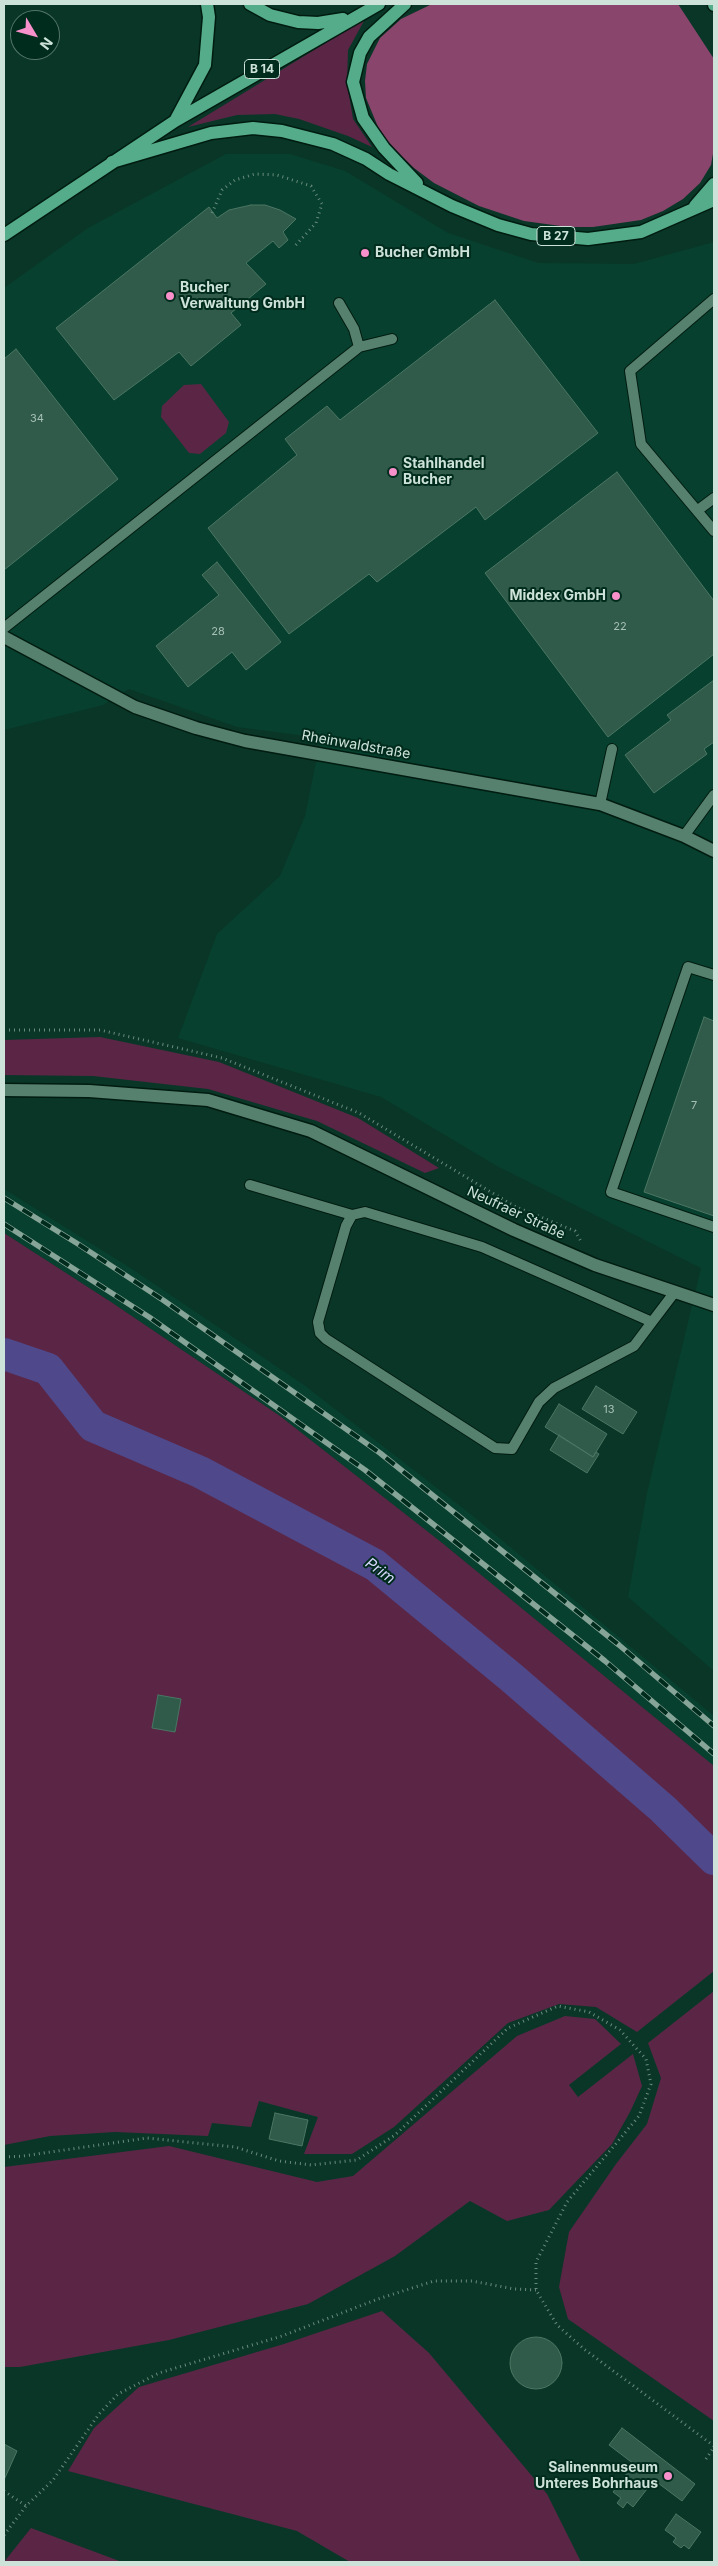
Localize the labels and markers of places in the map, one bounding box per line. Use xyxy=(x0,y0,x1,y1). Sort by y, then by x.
place label: Bucher GmbH xyxy=(375,245,470,261)
marker: Bucher GmbH xyxy=(359,247,371,259)
place label: Bucher Verwaltung GmbH xyxy=(180,280,305,312)
marker: Bucher Verwaltung GmbH xyxy=(164,290,176,302)
place label: Stahlhandel Bucher xyxy=(403,456,485,488)
marker: Stahlhandel Bucher xyxy=(387,466,399,478)
place label: Middex GmbH xyxy=(509,588,606,604)
marker: Middex GmbH xyxy=(610,590,622,602)
place label: Salinenmuseum Unteres Bohrhaus xyxy=(535,2460,658,2492)
marker: Salinenmuseum Unteres Bohrhaus xyxy=(662,2470,674,2482)

